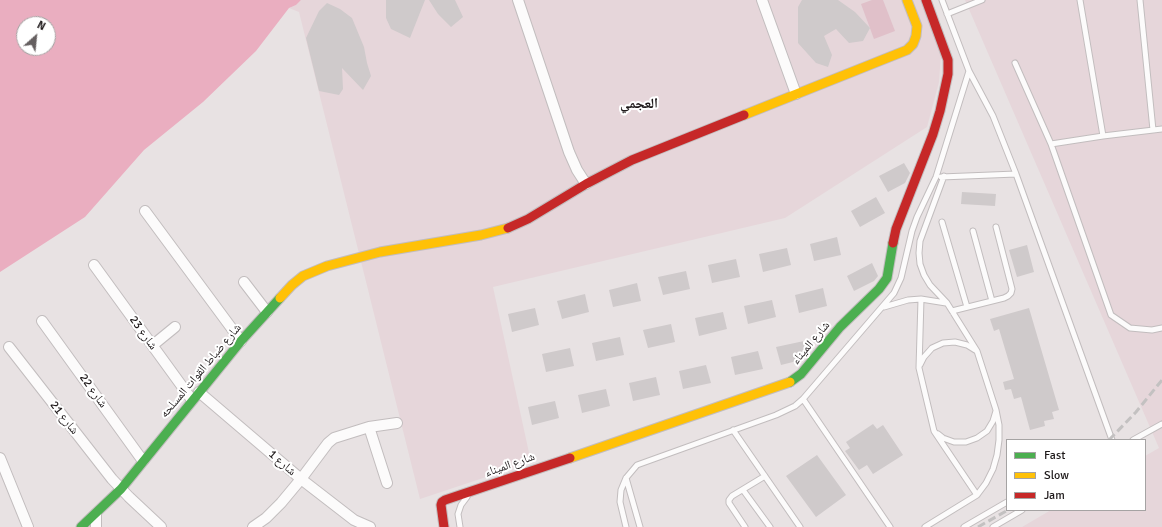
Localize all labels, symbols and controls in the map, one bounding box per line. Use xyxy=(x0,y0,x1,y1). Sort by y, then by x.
north arrow xyxy=(16,16,56,56)
text: N xyxy=(35,18,48,33)
district label: العجمي xyxy=(620,96,658,112)
street label: شارع 23 xyxy=(126,313,160,353)
street label: شارع الميناء xyxy=(789,318,833,368)
street label: شارع ضباط القوات المسلحه xyxy=(157,321,245,421)
street label: شارع 22 xyxy=(76,371,110,411)
street label: شارع 21 xyxy=(47,398,81,438)
legend xyxy=(1006,439,1146,511)
street label: شارع 1 xyxy=(265,447,299,479)
text: Fast xyxy=(1044,448,1065,463)
street label: شارع الميناء xyxy=(483,450,537,480)
text: Slow xyxy=(1044,468,1069,483)
text: Jam xyxy=(1044,488,1065,503)

